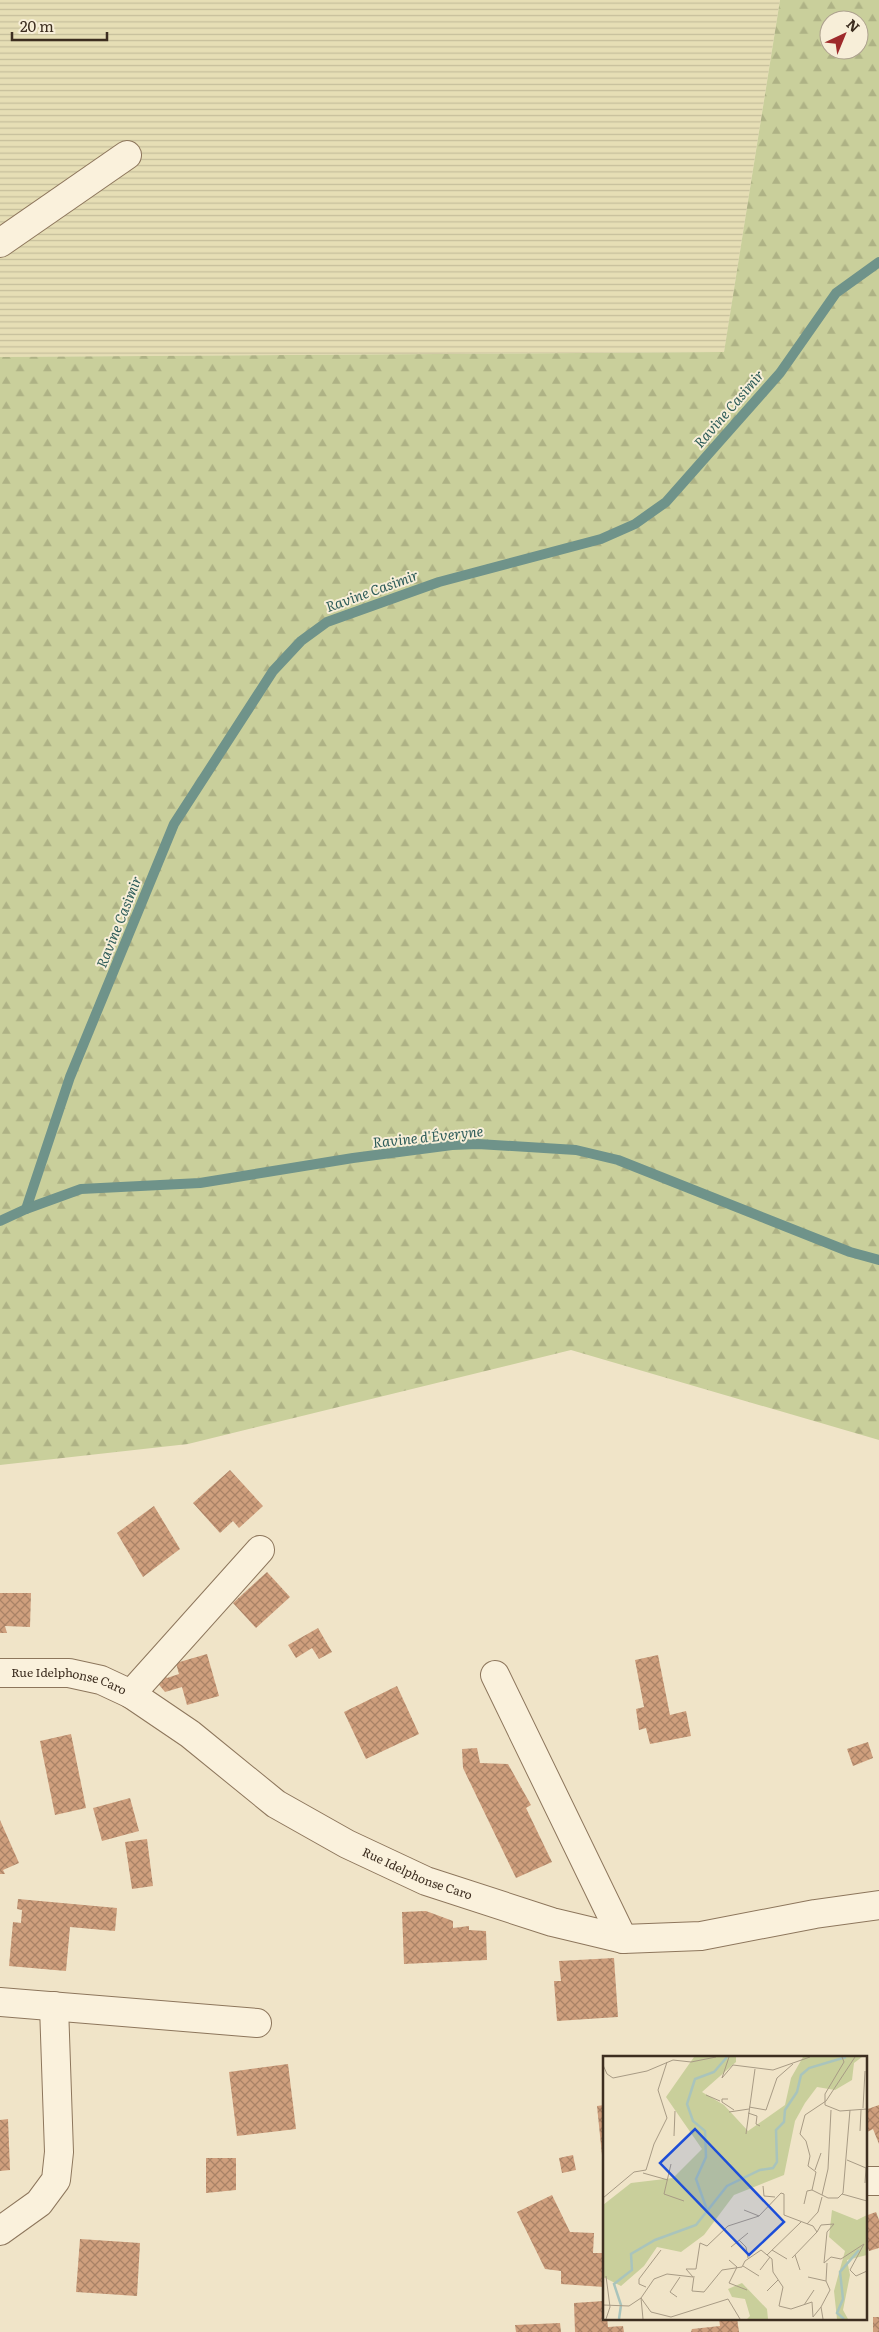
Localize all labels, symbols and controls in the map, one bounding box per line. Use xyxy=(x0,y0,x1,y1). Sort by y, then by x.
scale bar xyxy=(12,10,108,42)
north arrow xyxy=(819,10,869,60)
text: 20 m xyxy=(20,14,54,37)
text: N xyxy=(843,14,865,36)
water label: Ravine Casimir xyxy=(689,365,768,452)
water label: Ravine Casimir xyxy=(323,564,421,616)
water label: Ravine Casimir xyxy=(91,872,146,970)
water label: Ravine d'Éveryne xyxy=(372,1120,484,1152)
street label: Rue Idelphonse Caro xyxy=(11,1663,130,1699)
street label: Rue Idelphonse Caro xyxy=(360,1842,475,1903)
inset map xyxy=(603,2056,866,2320)

